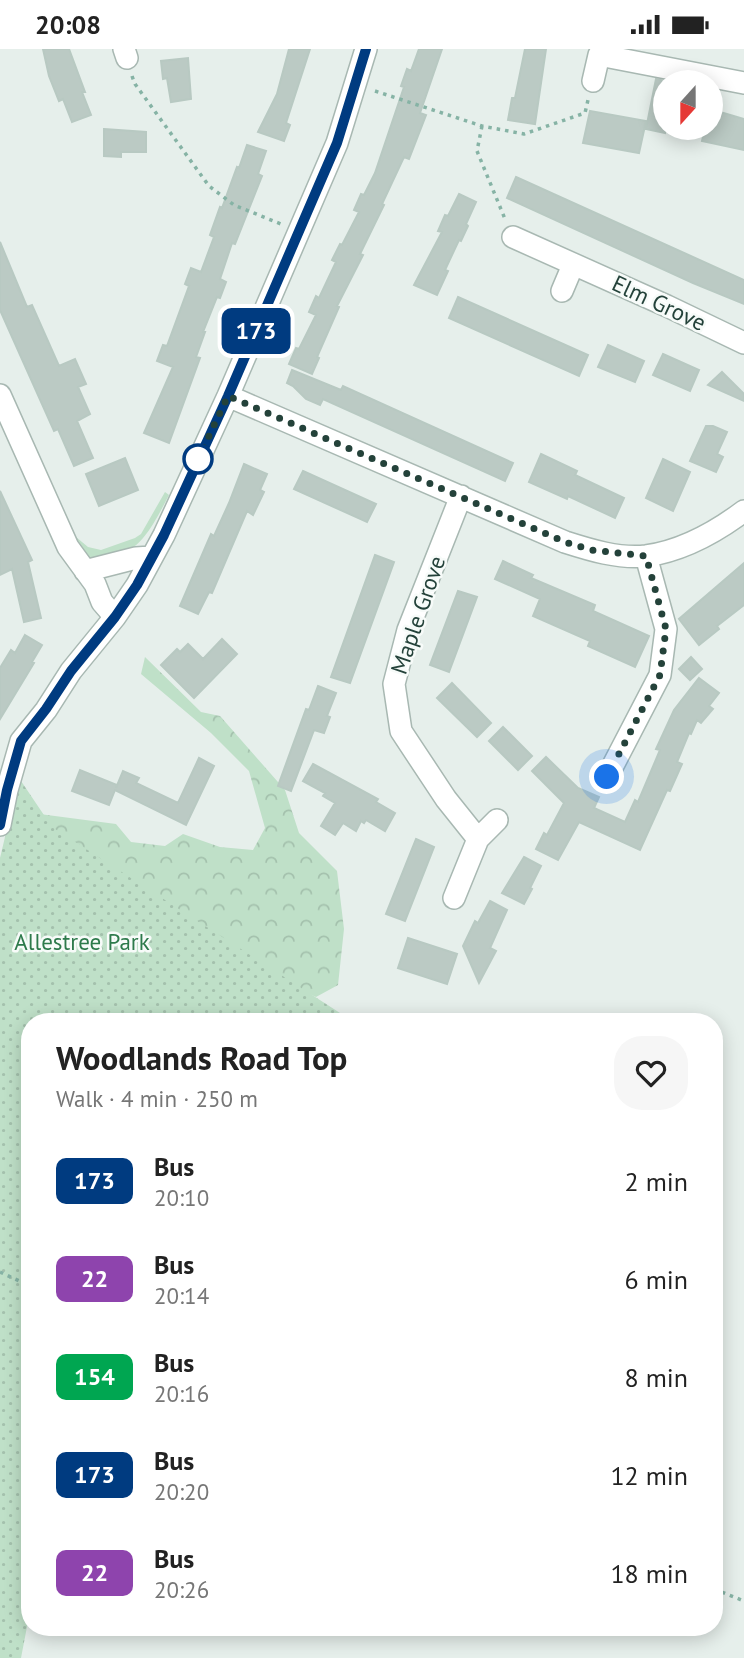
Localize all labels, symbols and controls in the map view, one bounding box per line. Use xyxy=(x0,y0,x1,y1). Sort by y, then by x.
text: 20:08 xyxy=(35,8,101,41)
north arrow xyxy=(653,70,723,140)
map controls xyxy=(653,70,723,140)
street label: Elm Grove xyxy=(608,268,711,337)
line badge: 173 xyxy=(216,308,296,354)
text: 173 xyxy=(236,315,276,346)
unlabelled marker xyxy=(183,444,213,474)
street label: Maple Grove xyxy=(384,552,451,678)
your location xyxy=(589,759,624,794)
park label: Allestree Park xyxy=(14,927,150,956)
text: Woodlands Road Top xyxy=(56,1036,347,1079)
button: heart xyxy=(614,1036,688,1110)
text: Walk · 4 min · 250 m xyxy=(56,1084,258,1113)
text: Bus xyxy=(154,1150,194,1183)
text: 173 xyxy=(74,1165,115,1196)
text: 2 min xyxy=(625,1165,688,1198)
text: 20:10 xyxy=(154,1183,209,1212)
text: Bus xyxy=(154,1248,194,1281)
text: 22 xyxy=(81,1263,108,1294)
text: 6 min xyxy=(625,1263,688,1296)
text: 20:14 xyxy=(154,1281,209,1310)
text: Bus xyxy=(154,1346,194,1379)
text: 154 xyxy=(74,1361,115,1392)
text: 8 min xyxy=(625,1361,688,1394)
text: 20:16 xyxy=(154,1379,209,1408)
text: Bus xyxy=(154,1444,194,1477)
text: 173 xyxy=(74,1459,115,1490)
text: 12 min xyxy=(610,1459,688,1492)
text: 20:20 xyxy=(154,1477,209,1506)
text: Bus xyxy=(154,1542,194,1575)
text: 22 xyxy=(81,1557,108,1588)
text: 18 min xyxy=(610,1557,688,1590)
text: 20:26 xyxy=(154,1575,209,1604)

